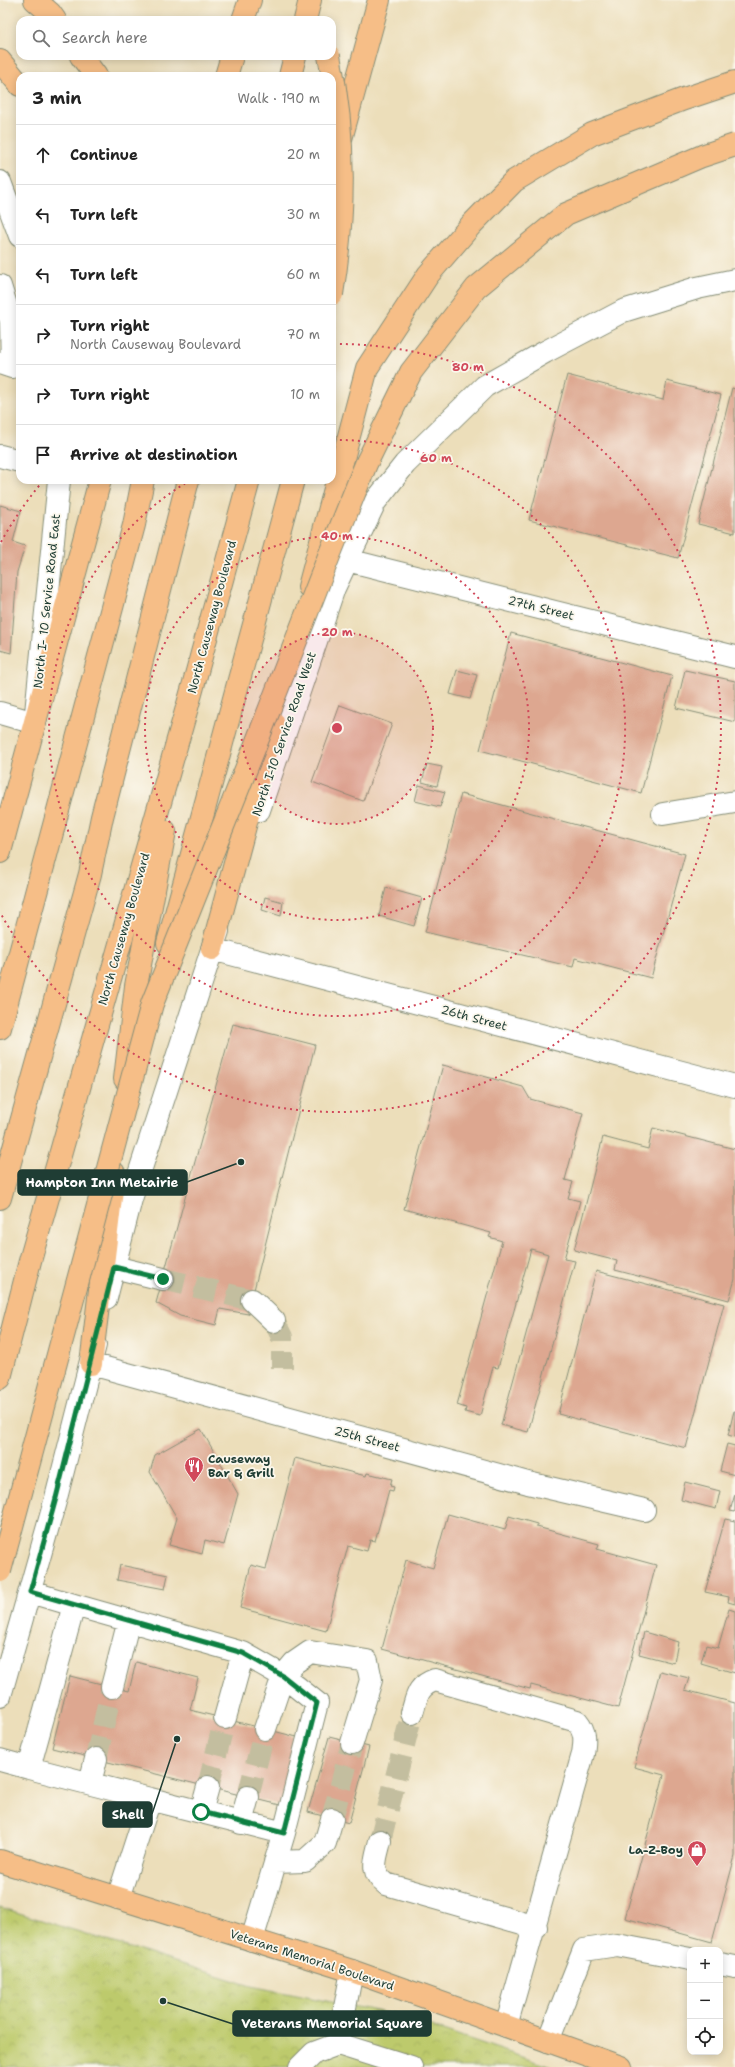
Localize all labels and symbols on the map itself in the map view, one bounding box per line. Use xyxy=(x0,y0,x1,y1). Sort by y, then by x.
text: 80 m xyxy=(452,359,484,375)
text: 60 m xyxy=(420,450,452,466)
street label: North I- 10 Service Road East xyxy=(30,513,64,689)
text: 40 m xyxy=(321,528,353,544)
street label: North Causeway Boulevard xyxy=(184,538,240,695)
street label: 27th Street xyxy=(506,592,576,624)
text: 20 m xyxy=(321,624,353,640)
street label: North I-10 Service Road West xyxy=(248,650,320,818)
centre of rings xyxy=(330,721,344,735)
street label: North Causeway Boulevard xyxy=(95,851,154,1007)
street label: 26th Street xyxy=(439,1001,509,1035)
callout: Hampton Inn Metairie xyxy=(18,1170,187,1195)
text: Hampton Inn Metairie xyxy=(26,1174,179,1191)
route end xyxy=(154,1270,172,1288)
street label: 25th Street xyxy=(332,1423,402,1455)
place label: Causeway Bar & Grill xyxy=(208,1451,274,1481)
restaurant icon: Causeway Bar & Grill xyxy=(183,1455,205,1483)
callout: Shell xyxy=(103,1802,152,1827)
route start xyxy=(192,1803,210,1821)
text: Shell xyxy=(112,1806,145,1823)
shop icon: La-Z-Boy xyxy=(686,1839,708,1867)
place label: La-Z-Boy xyxy=(629,1842,683,1858)
street label: Veterans Memorial Boulevard xyxy=(228,1926,396,1994)
callout: Veterans Memorial Square xyxy=(233,2011,431,2036)
text: Veterans Memorial Square xyxy=(241,2015,423,2032)

